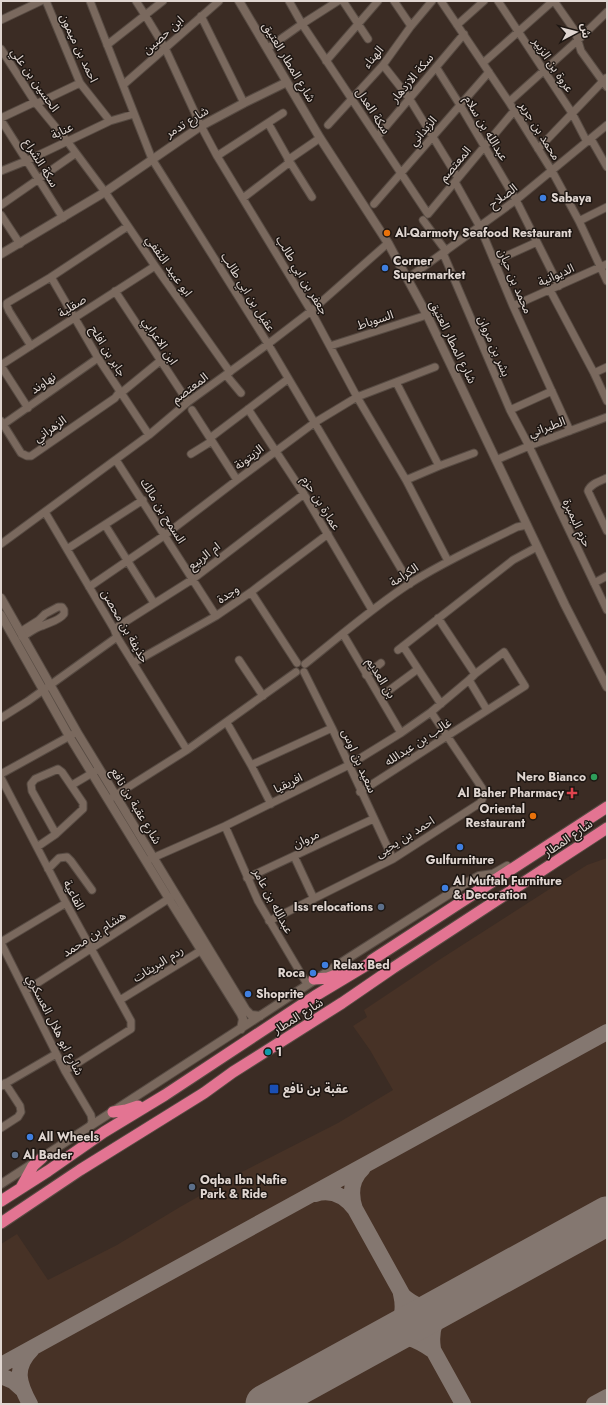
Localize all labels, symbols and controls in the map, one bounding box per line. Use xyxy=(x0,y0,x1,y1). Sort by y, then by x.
street label: احمد بن ميمون xyxy=(55,11,103,85)
street label: ابن حصين xyxy=(138,11,188,58)
north arrow xyxy=(556,12,596,52)
street label: شارع المطار العتيق xyxy=(258,18,320,106)
text: ش xyxy=(577,22,595,39)
street label: عروة بن الزبير xyxy=(527,33,578,96)
street label: الهناء xyxy=(358,42,388,72)
street label: الحسين بن علي xyxy=(6,44,64,116)
street label: سكة الازدهار xyxy=(385,49,438,107)
street label: سكة العدل xyxy=(351,84,395,138)
street label: عبدالله بن سلام xyxy=(459,92,513,164)
street label: محمد بن جرير xyxy=(514,97,565,164)
street label: شارع تدمر xyxy=(161,102,212,143)
street label: الزبداني xyxy=(405,112,442,151)
street label: عنابة xyxy=(48,118,76,144)
street label: سكة الشراع xyxy=(19,135,63,191)
street label: المعتصم xyxy=(435,142,475,186)
street label: الصلاح xyxy=(485,179,521,213)
place label: Sabaya xyxy=(551,189,592,207)
marker: Sabaya xyxy=(538,193,548,203)
place label: Al-Qarmoty Seafood Restaurant xyxy=(394,224,572,242)
marker: Al-Qarmoty Seafood Restaurant xyxy=(382,228,392,238)
street label: ابو عبيد الثقفي xyxy=(141,232,197,301)
street label: جعفر بن ابي طالب xyxy=(271,232,333,318)
street label: محمد بن حبان xyxy=(493,246,537,316)
street label: عقيل بن ابي طالب xyxy=(216,249,280,336)
place label: Corner Supermarket xyxy=(393,252,465,284)
street label: الديوانية xyxy=(535,259,577,291)
marker: Corner Supermarket xyxy=(380,263,390,273)
street label: صقلية xyxy=(54,290,90,322)
street label: شارع المطار العتيق xyxy=(425,297,481,387)
street label: السوباط xyxy=(354,306,396,334)
street label: بشر بن مروان xyxy=(473,313,515,379)
street label: ابن الاعرابي xyxy=(137,314,182,369)
street label: جابر بن افلح xyxy=(85,322,131,380)
street label: نهاوند xyxy=(26,368,60,398)
street label: المعتصم xyxy=(168,368,212,408)
street label: الزهراني xyxy=(30,411,71,447)
street label: الطبراني xyxy=(526,412,568,443)
street label: الزيتونة xyxy=(230,440,268,474)
street label: عمارة بن حزم xyxy=(297,472,345,534)
street label: السمح بن مالك xyxy=(136,475,190,547)
street label: حزم البمبرة xyxy=(558,496,596,550)
street label: ام الربيع xyxy=(184,538,224,574)
street label: الكرامة xyxy=(386,559,422,591)
street label: وجدة xyxy=(213,580,243,608)
street label: حذيفة بن محصن xyxy=(97,586,153,666)
street label: بن العديم xyxy=(362,654,400,702)
street label: غالب بن عبدالله xyxy=(381,714,455,770)
street label: سعيد بن اوس xyxy=(337,726,381,796)
street label: شارع عقبة بن نافع xyxy=(106,764,166,848)
street label: افريقيا xyxy=(271,768,306,798)
place label: Nero Bianco xyxy=(517,768,586,786)
marker: Nero Bianco xyxy=(589,772,599,782)
place label: Al Baher Pharmacy xyxy=(456,784,565,802)
marker: Al Baher Pharmacy xyxy=(567,788,577,798)
place label: Oriental Restaurant xyxy=(466,800,525,832)
marker: Oriental Restaurant xyxy=(528,811,538,821)
street label: احمد بن يحيى xyxy=(372,812,438,862)
street label: شارع المطار xyxy=(539,815,596,862)
street label: مروان xyxy=(290,825,322,853)
marker: Gulfurniture xyxy=(455,842,465,852)
place label: Gulfurniture xyxy=(426,851,494,869)
street label: عبدالله بن عامر xyxy=(248,864,298,937)
place label: Al Muftah Furniture & Decoration xyxy=(452,872,562,904)
street label: القاعية xyxy=(59,877,89,913)
marker: Al Muftah Furniture & Decoration xyxy=(440,883,450,893)
place label: Iss relocations xyxy=(294,898,374,916)
marker: Iss relocations xyxy=(376,902,386,912)
street label: هشام بن محمد xyxy=(59,907,130,961)
street label: ردم البريثات xyxy=(129,941,187,987)
place label: Relax Bed xyxy=(333,956,390,974)
marker: Relax Bed xyxy=(320,960,330,970)
place label: Roca xyxy=(278,964,305,982)
marker: Roca xyxy=(308,968,318,978)
street label: شارع ابو هلال العسكري xyxy=(21,972,88,1079)
place label: Shoprite xyxy=(256,985,304,1003)
marker: Shoprite xyxy=(243,989,253,999)
street label: شارع المطار xyxy=(268,993,327,1039)
place label: 1 xyxy=(276,1043,282,1061)
marker: 1 xyxy=(263,1047,273,1057)
place label: عقبة بن نافع xyxy=(283,1080,349,1098)
marker: عقبة بن نافع xyxy=(268,1083,280,1095)
place label: All Wheels xyxy=(37,1128,100,1146)
marker: All Wheels xyxy=(25,1132,35,1142)
place label: Al Bader xyxy=(22,1146,72,1164)
marker: Al Bader xyxy=(10,1150,20,1160)
place label: Oqba Ibn Nafie Park & Ride xyxy=(200,1171,287,1203)
marker: Oqba Ibn Nafie Park & Ride xyxy=(187,1182,197,1192)

